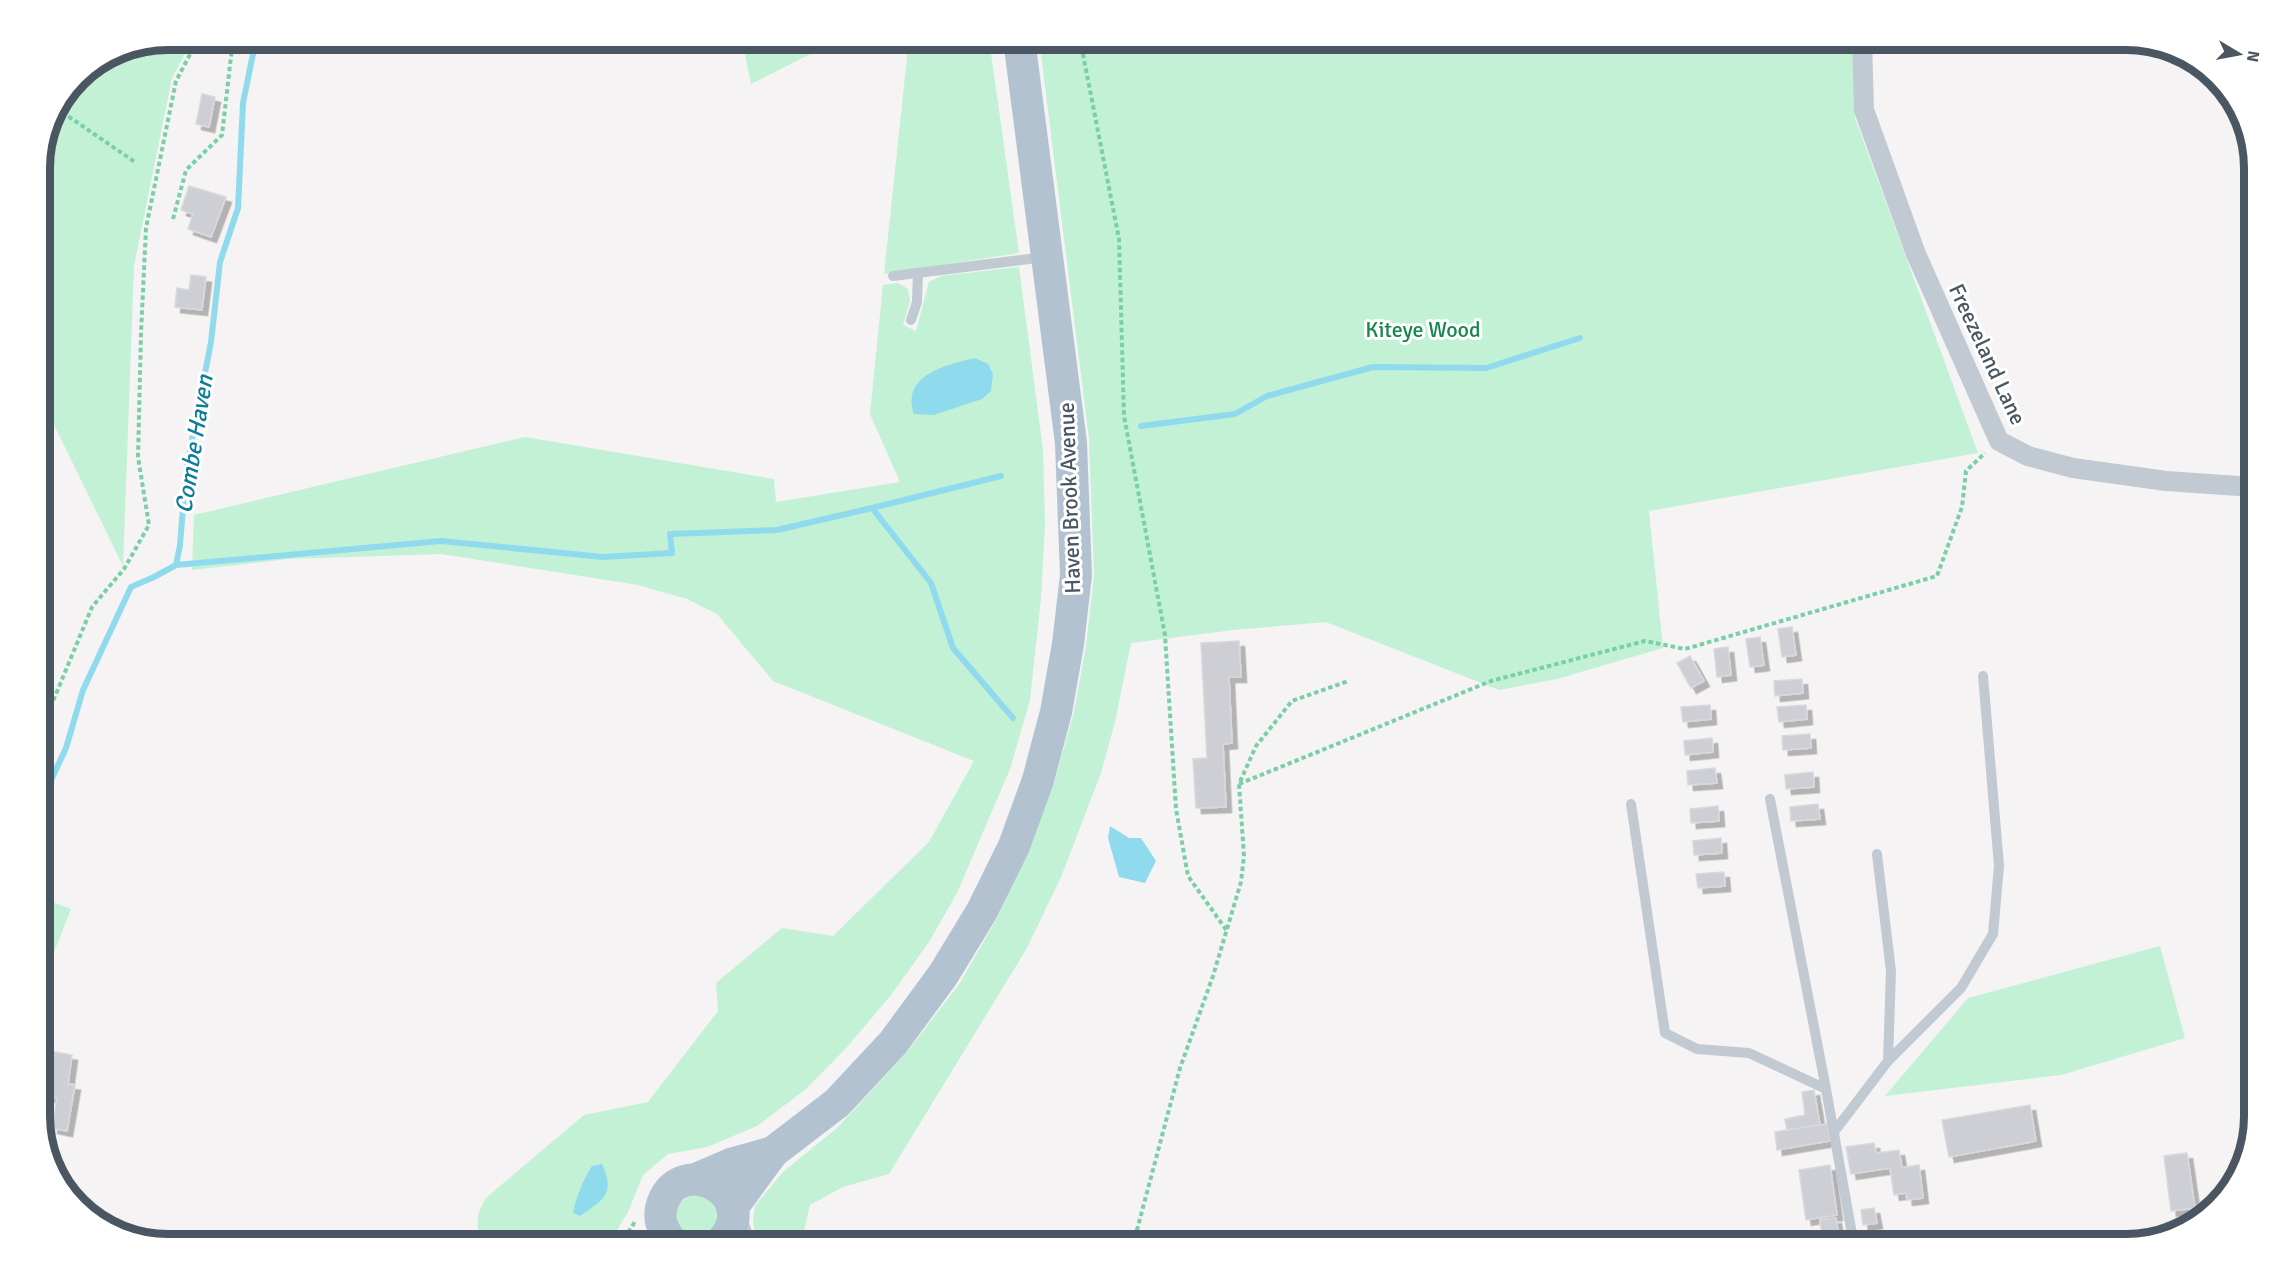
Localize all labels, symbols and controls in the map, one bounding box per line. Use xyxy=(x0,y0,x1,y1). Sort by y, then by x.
north arrow xyxy=(2209,24,2269,84)
text: N xyxy=(2242,49,2264,64)
street label: Freezeland Lane xyxy=(1943,279,2032,429)
park label: Kiteye Wood xyxy=(1365,316,1481,343)
water label: Combe Haven xyxy=(168,372,220,515)
street label: Haven Brook Avenue xyxy=(1053,402,1086,594)

